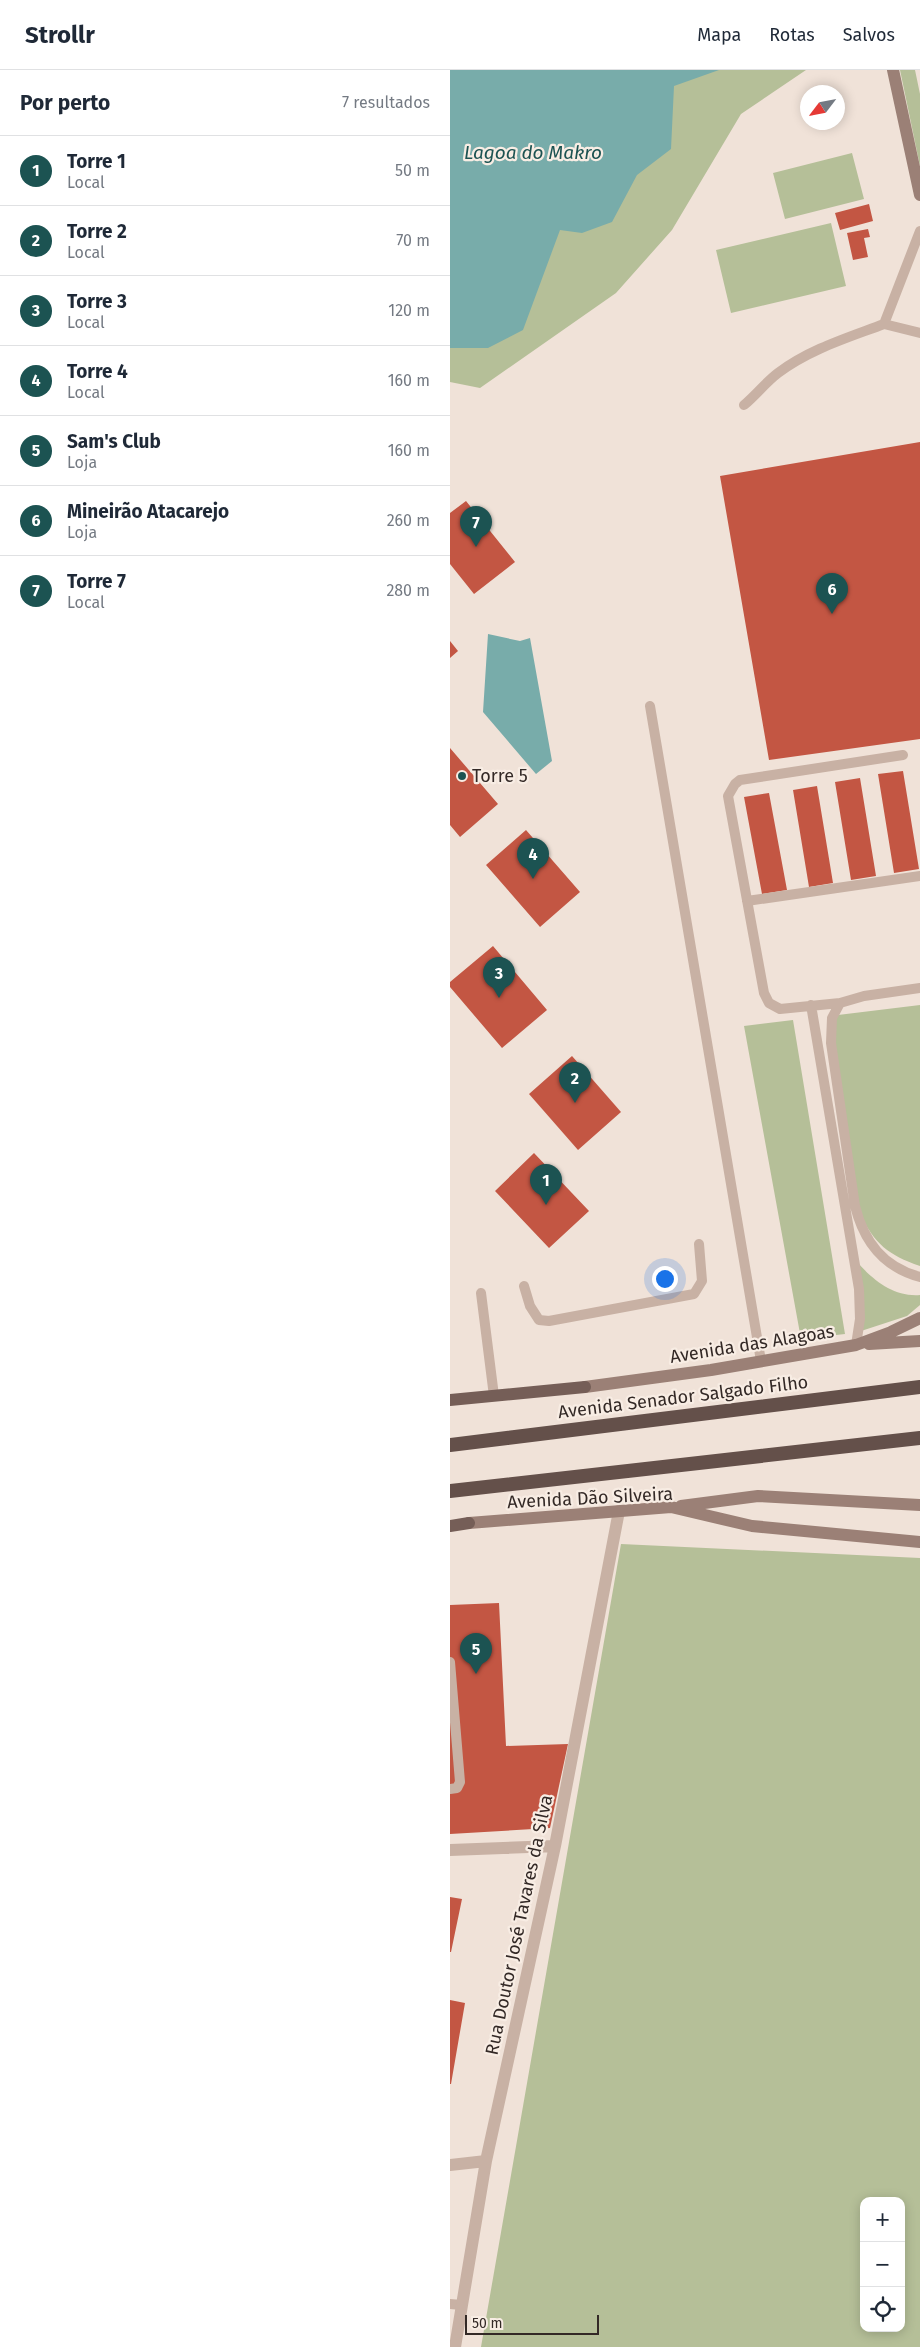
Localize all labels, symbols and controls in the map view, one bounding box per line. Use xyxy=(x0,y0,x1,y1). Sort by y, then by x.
text: Strollr xyxy=(25,21,95,49)
text: Mapa xyxy=(697,24,741,46)
text: Rotas xyxy=(769,24,815,46)
text: Salvos xyxy=(843,24,895,46)
north arrow xyxy=(800,85,845,130)
text: Por perto xyxy=(20,90,110,116)
text: 7 resultados xyxy=(342,93,430,112)
water label: Lagoa do Makro xyxy=(464,141,602,164)
text: Torre 1 xyxy=(67,150,126,173)
text: 1 xyxy=(32,161,40,180)
text: 50 m xyxy=(395,161,430,180)
text: Local xyxy=(67,173,105,192)
text: Torre 2 xyxy=(67,220,127,243)
text: 2 xyxy=(32,231,40,250)
text: 70 m xyxy=(396,231,430,250)
text: Local xyxy=(67,243,105,262)
text: Torre 3 xyxy=(67,290,127,313)
text: 3 xyxy=(32,301,40,320)
text: 120 m xyxy=(388,301,430,320)
text: Local xyxy=(67,313,105,332)
text: Torre 4 xyxy=(67,360,128,383)
text: 4 xyxy=(31,371,41,390)
text: 160 m xyxy=(388,371,430,390)
text: Local xyxy=(67,383,105,402)
text: Sam's Club xyxy=(67,430,161,453)
text: 5 xyxy=(32,441,40,460)
text: 160 m xyxy=(388,441,430,460)
text: Loja xyxy=(67,453,97,472)
text: Mineirão Atacarejo xyxy=(67,500,229,523)
pin: 7 xyxy=(460,506,492,547)
text: 6 xyxy=(31,511,41,530)
text: 260 m xyxy=(387,511,430,530)
text: Loja xyxy=(67,523,97,542)
text: Torre 7 xyxy=(67,570,126,593)
pin: 6 xyxy=(816,573,848,614)
text: 7 xyxy=(32,581,40,600)
text: 280 m xyxy=(386,581,430,600)
text: Local xyxy=(67,593,105,612)
place label: Torre 5 xyxy=(472,765,528,787)
marker: Torre 5 xyxy=(456,770,468,782)
pin: 4 xyxy=(517,838,549,879)
pin: 3 xyxy=(483,957,515,998)
pin: 2 xyxy=(559,1062,591,1103)
pin: 1 xyxy=(530,1164,562,1205)
your location xyxy=(652,1266,678,1292)
street label: Avenida das Alagoas xyxy=(668,1320,836,1368)
street label: Avenida Senador Salgado Filho xyxy=(557,1371,809,1423)
street label: Avenida Dão Silveira xyxy=(506,1483,674,1513)
pin: 5 xyxy=(460,1633,492,1674)
street label: Rua Doutor José Tavares da Silva xyxy=(481,1793,557,2057)
map controls xyxy=(860,2197,905,2332)
button: + xyxy=(860,2197,905,2242)
button: − xyxy=(860,2242,905,2287)
button: locate xyxy=(860,2287,905,2332)
scale bar xyxy=(465,2312,599,2335)
text: 50 m xyxy=(472,2315,503,2332)

